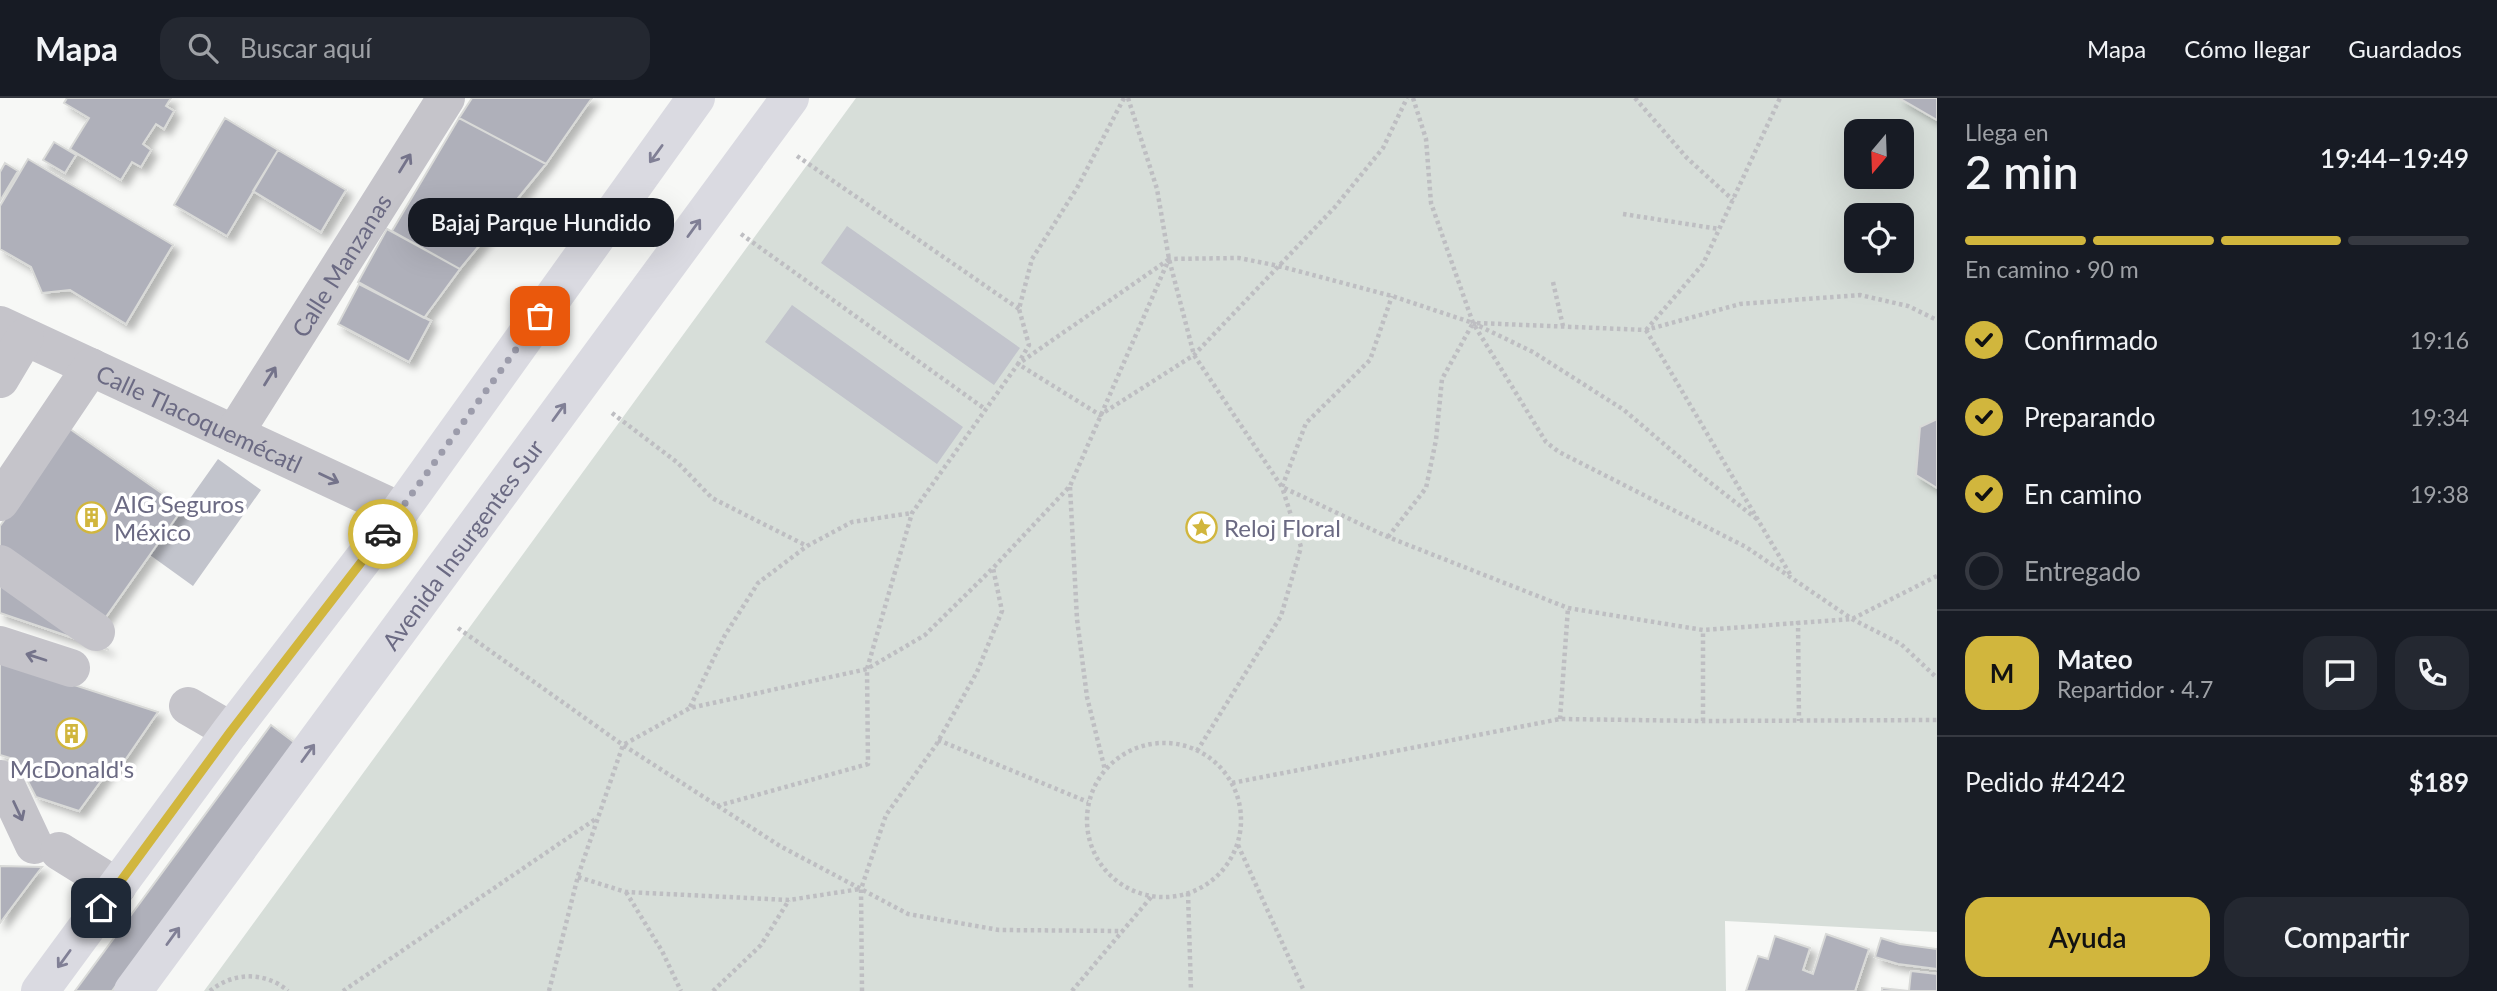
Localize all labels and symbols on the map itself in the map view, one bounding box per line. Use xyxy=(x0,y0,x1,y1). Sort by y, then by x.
north arrow xyxy=(1844,119,1914,189)
one-way arrow xyxy=(649,144,664,163)
one-way arrow xyxy=(397,154,412,173)
street label: Calle Manzanas xyxy=(285,188,397,342)
callout: Bajaj Parque Hundido xyxy=(407,197,673,246)
one-way arrow xyxy=(686,219,701,238)
pin xyxy=(510,286,570,346)
street label: Calle Tlacoquemécatl xyxy=(92,358,307,478)
one-way arrow xyxy=(263,367,278,386)
one-way arrow xyxy=(552,403,566,422)
street label: Avenida Insurgentes Sur xyxy=(375,433,549,655)
one-way arrow xyxy=(317,472,339,485)
place label: AIG Seguros México xyxy=(114,489,244,546)
courier xyxy=(348,499,418,569)
building icon: AIG Seguros México xyxy=(74,500,108,534)
place icon: Reloj Floral xyxy=(1184,510,1218,544)
place label: Reloj Floral xyxy=(1224,513,1341,542)
one-way arrow xyxy=(25,649,47,662)
building icon: McDonald's xyxy=(55,717,89,751)
one-way arrow xyxy=(301,744,315,763)
place label: McDonald's xyxy=(10,754,134,783)
one-way arrow xyxy=(12,800,25,821)
pin xyxy=(71,878,131,938)
one-way arrow xyxy=(166,927,180,946)
one-way arrow xyxy=(57,949,71,968)

